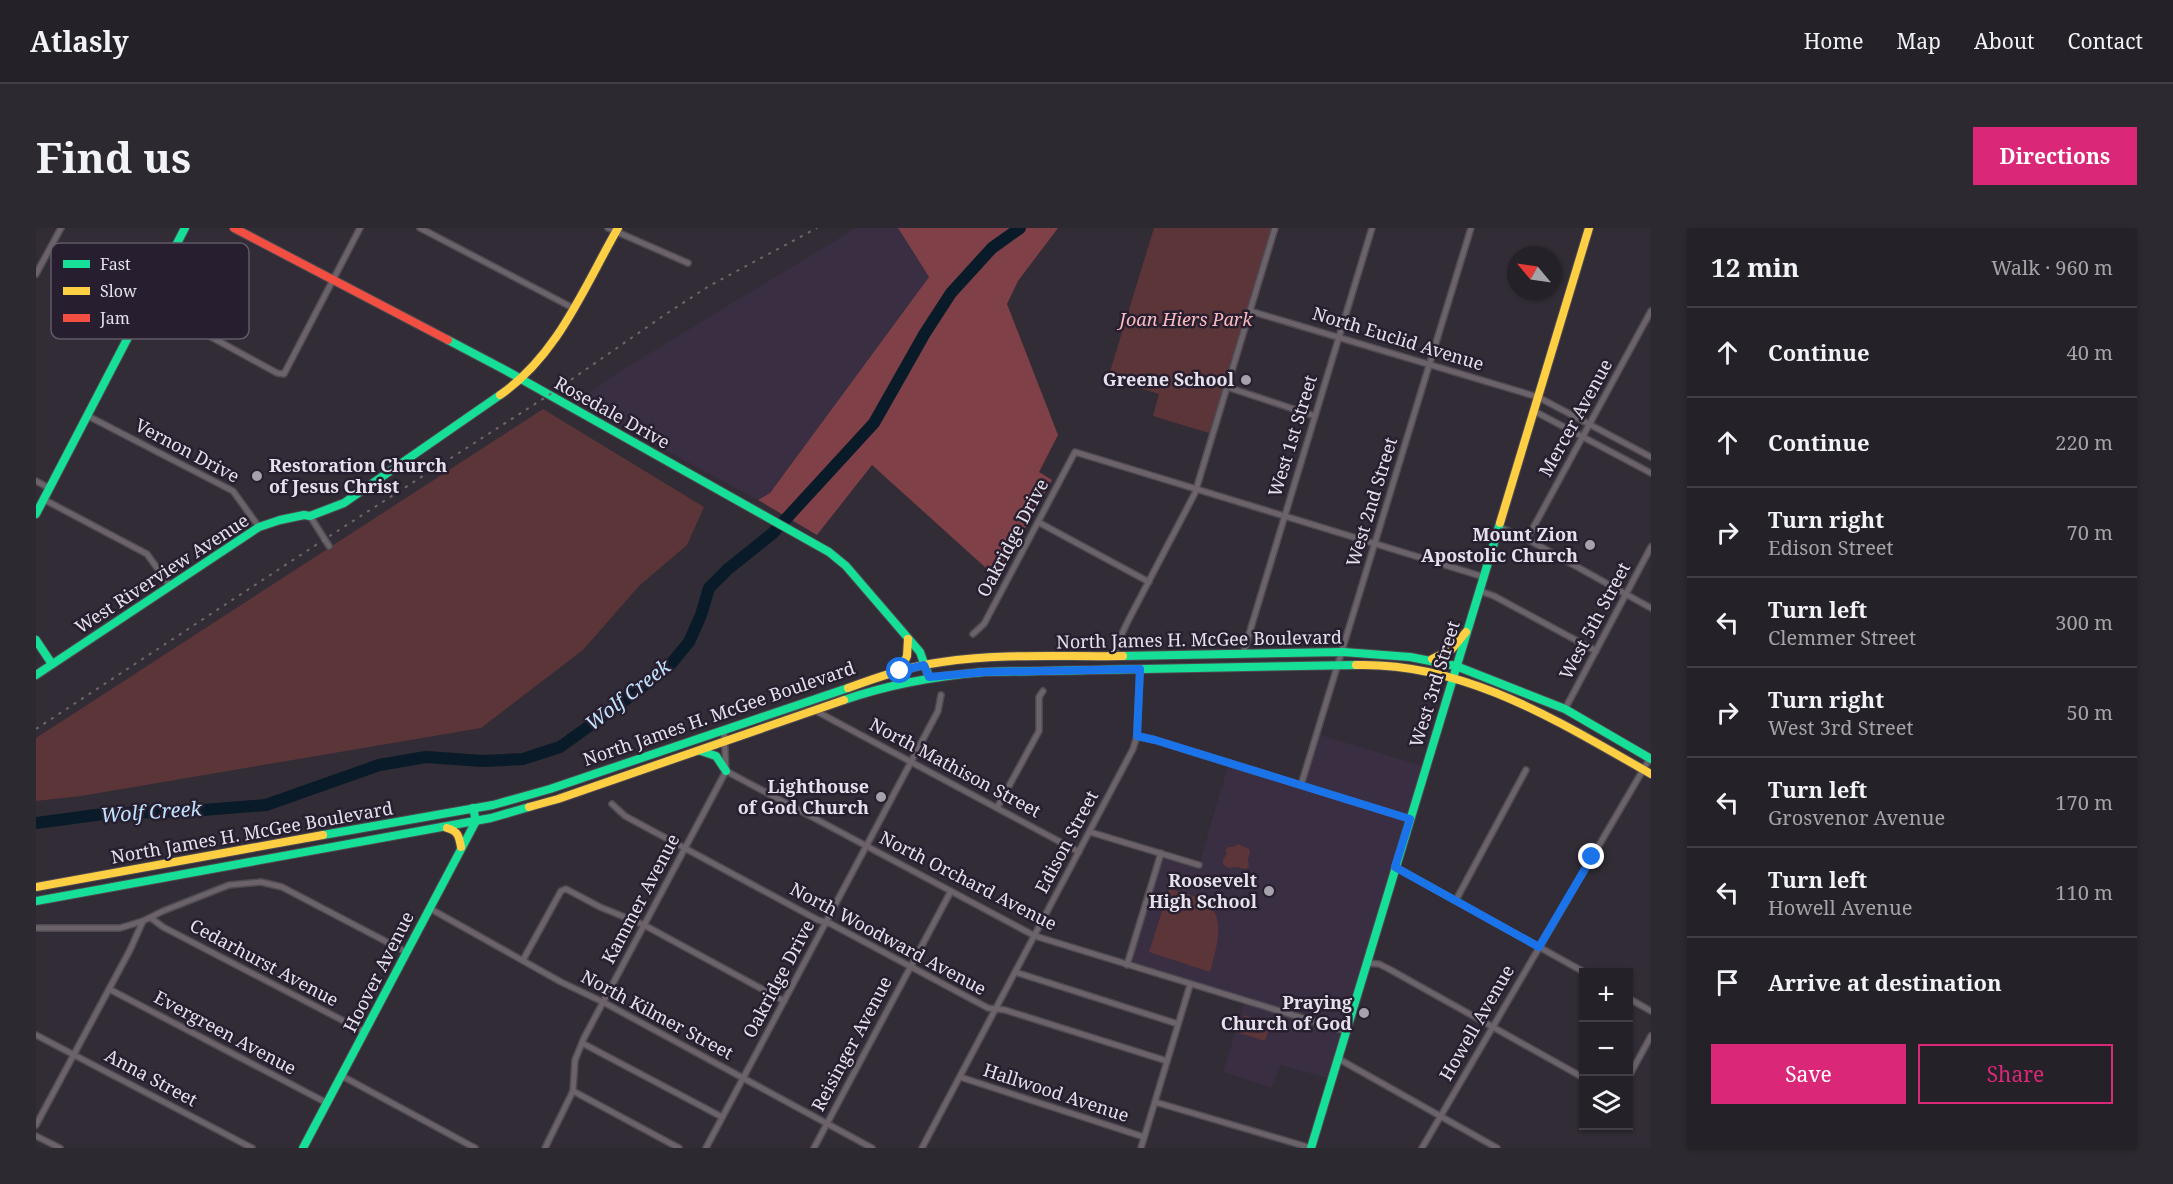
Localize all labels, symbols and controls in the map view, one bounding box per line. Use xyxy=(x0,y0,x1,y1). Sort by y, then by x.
text: Atlasly xyxy=(30,22,129,60)
text: Home xyxy=(1804,27,1864,55)
text: Map xyxy=(1897,27,1941,55)
text: About xyxy=(1974,27,2035,55)
text: Contact xyxy=(2068,27,2143,55)
button: Directions xyxy=(1973,127,2137,185)
text: Find us xyxy=(36,128,191,185)
legend xyxy=(51,243,249,339)
north arrow xyxy=(1507,246,1561,300)
text: 12 min xyxy=(1711,249,1799,285)
text: Fast xyxy=(100,253,131,275)
text: Walk · 960 m xyxy=(1991,254,2113,281)
text: Slow xyxy=(100,280,137,302)
street label: North Euclid Avenue xyxy=(1310,301,1487,376)
text: Jam xyxy=(99,307,130,329)
park label: Joan Hiers Park xyxy=(1117,307,1253,331)
icon: ahead xyxy=(1711,336,1744,369)
text: Continue xyxy=(1768,337,1870,367)
text: 40 m xyxy=(2067,339,2113,366)
street label: Mercer Avenue xyxy=(1533,354,1617,481)
place label: Greene School xyxy=(1103,367,1235,391)
street label: Rosedale Drive xyxy=(551,371,674,454)
street label: West 1st Street xyxy=(1262,372,1322,499)
marker: Greene School xyxy=(1239,373,1253,387)
street label: Vernon Drive xyxy=(131,413,244,488)
icon: ahead xyxy=(1711,426,1744,459)
text: Continue xyxy=(1768,427,1870,457)
text: 220 m xyxy=(2055,429,2113,456)
street label: West 2nd Street xyxy=(1340,434,1402,569)
place label: Restoration Church of Jesus Christ xyxy=(269,453,447,498)
marker: Restoration Church of Jesus Christ xyxy=(250,469,264,483)
street label: Oakridge Drive xyxy=(971,474,1053,601)
text: Turn right xyxy=(1768,504,1884,534)
street label: West Riverview Avenue xyxy=(70,508,253,638)
icon: right xyxy=(1711,516,1744,549)
text: 70 m xyxy=(2067,519,2113,546)
place label: Mount Zion Apostolic Church xyxy=(1421,522,1578,567)
text: Edison Street xyxy=(1768,534,1894,561)
marker: Mount Zion Apostolic Church xyxy=(1583,538,1597,552)
street label: West 5th Street xyxy=(1553,558,1635,683)
text: Turn left xyxy=(1768,594,1867,624)
icon: left xyxy=(1711,606,1744,639)
text: 300 m xyxy=(2055,609,2113,636)
street label: West 3rd Street xyxy=(1403,618,1465,750)
text: Clemmer Street xyxy=(1768,624,1916,651)
street label: North James H. McGee Boulevard xyxy=(1056,625,1342,653)
water label: Wolf Creek xyxy=(579,652,676,736)
street label: North James H. McGee Boulevard xyxy=(580,655,858,771)
route start xyxy=(886,657,912,683)
text: Turn right xyxy=(1768,684,1884,714)
icon: right xyxy=(1711,696,1744,729)
text: 50 m xyxy=(2067,699,2113,726)
street label: North Mathison Street xyxy=(866,712,1045,822)
text: West 3rd Street xyxy=(1768,714,1914,741)
place label: Lighthouse of God Church xyxy=(738,774,869,819)
text: Turn left xyxy=(1768,774,1867,804)
street label: Edison Street xyxy=(1029,786,1103,897)
icon: left xyxy=(1711,786,1744,819)
text: 170 m xyxy=(2055,789,2113,816)
marker: Lighthouse of God Church xyxy=(874,790,888,804)
water label: Wolf Creek xyxy=(99,794,203,829)
street label: North James H. McGee Boulevard xyxy=(109,795,395,869)
text: Grosvenor Avenue xyxy=(1768,804,1945,831)
street label: North Orchard Avenue xyxy=(876,825,1061,935)
street label: Kammer Avenue xyxy=(596,829,684,968)
route end xyxy=(1578,843,1604,869)
text: Turn left xyxy=(1768,864,1867,894)
place label: Roosevelt High School xyxy=(1149,868,1258,913)
street label: North Woodward Avenue xyxy=(786,876,991,1000)
icon: left xyxy=(1711,876,1744,909)
text: 110 m xyxy=(2055,879,2113,906)
marker: Roosevelt High School xyxy=(1262,884,1276,898)
text: Howell Avenue xyxy=(1768,894,1912,921)
street label: Hoover Avenue xyxy=(337,907,419,1036)
street label: Cedarhurst Avenue xyxy=(186,913,343,1011)
street label: Oakridge Drive xyxy=(737,915,819,1042)
street label: Howell Avenue xyxy=(1433,960,1519,1085)
street label: North Kilmer Street xyxy=(577,964,738,1064)
icon: arrive xyxy=(1711,966,1744,999)
text: Arrive at destination xyxy=(1768,967,2002,997)
map controls xyxy=(1579,968,1633,1130)
button: + xyxy=(1579,968,1633,1022)
street label: Reisinger Avenue xyxy=(805,972,897,1115)
street label: Evergreen Avenue xyxy=(150,984,301,1080)
place label: Praying Church of God xyxy=(1221,990,1353,1035)
marker: Praying Church of God xyxy=(1357,1006,1371,1020)
button: − xyxy=(1579,1022,1633,1076)
street label: Anna Street xyxy=(101,1043,202,1111)
button: Save xyxy=(1711,1044,1906,1104)
button: Share xyxy=(1918,1044,2113,1104)
street label: Hallwood Avenue xyxy=(980,1057,1132,1127)
button: layers xyxy=(1579,1076,1633,1130)

